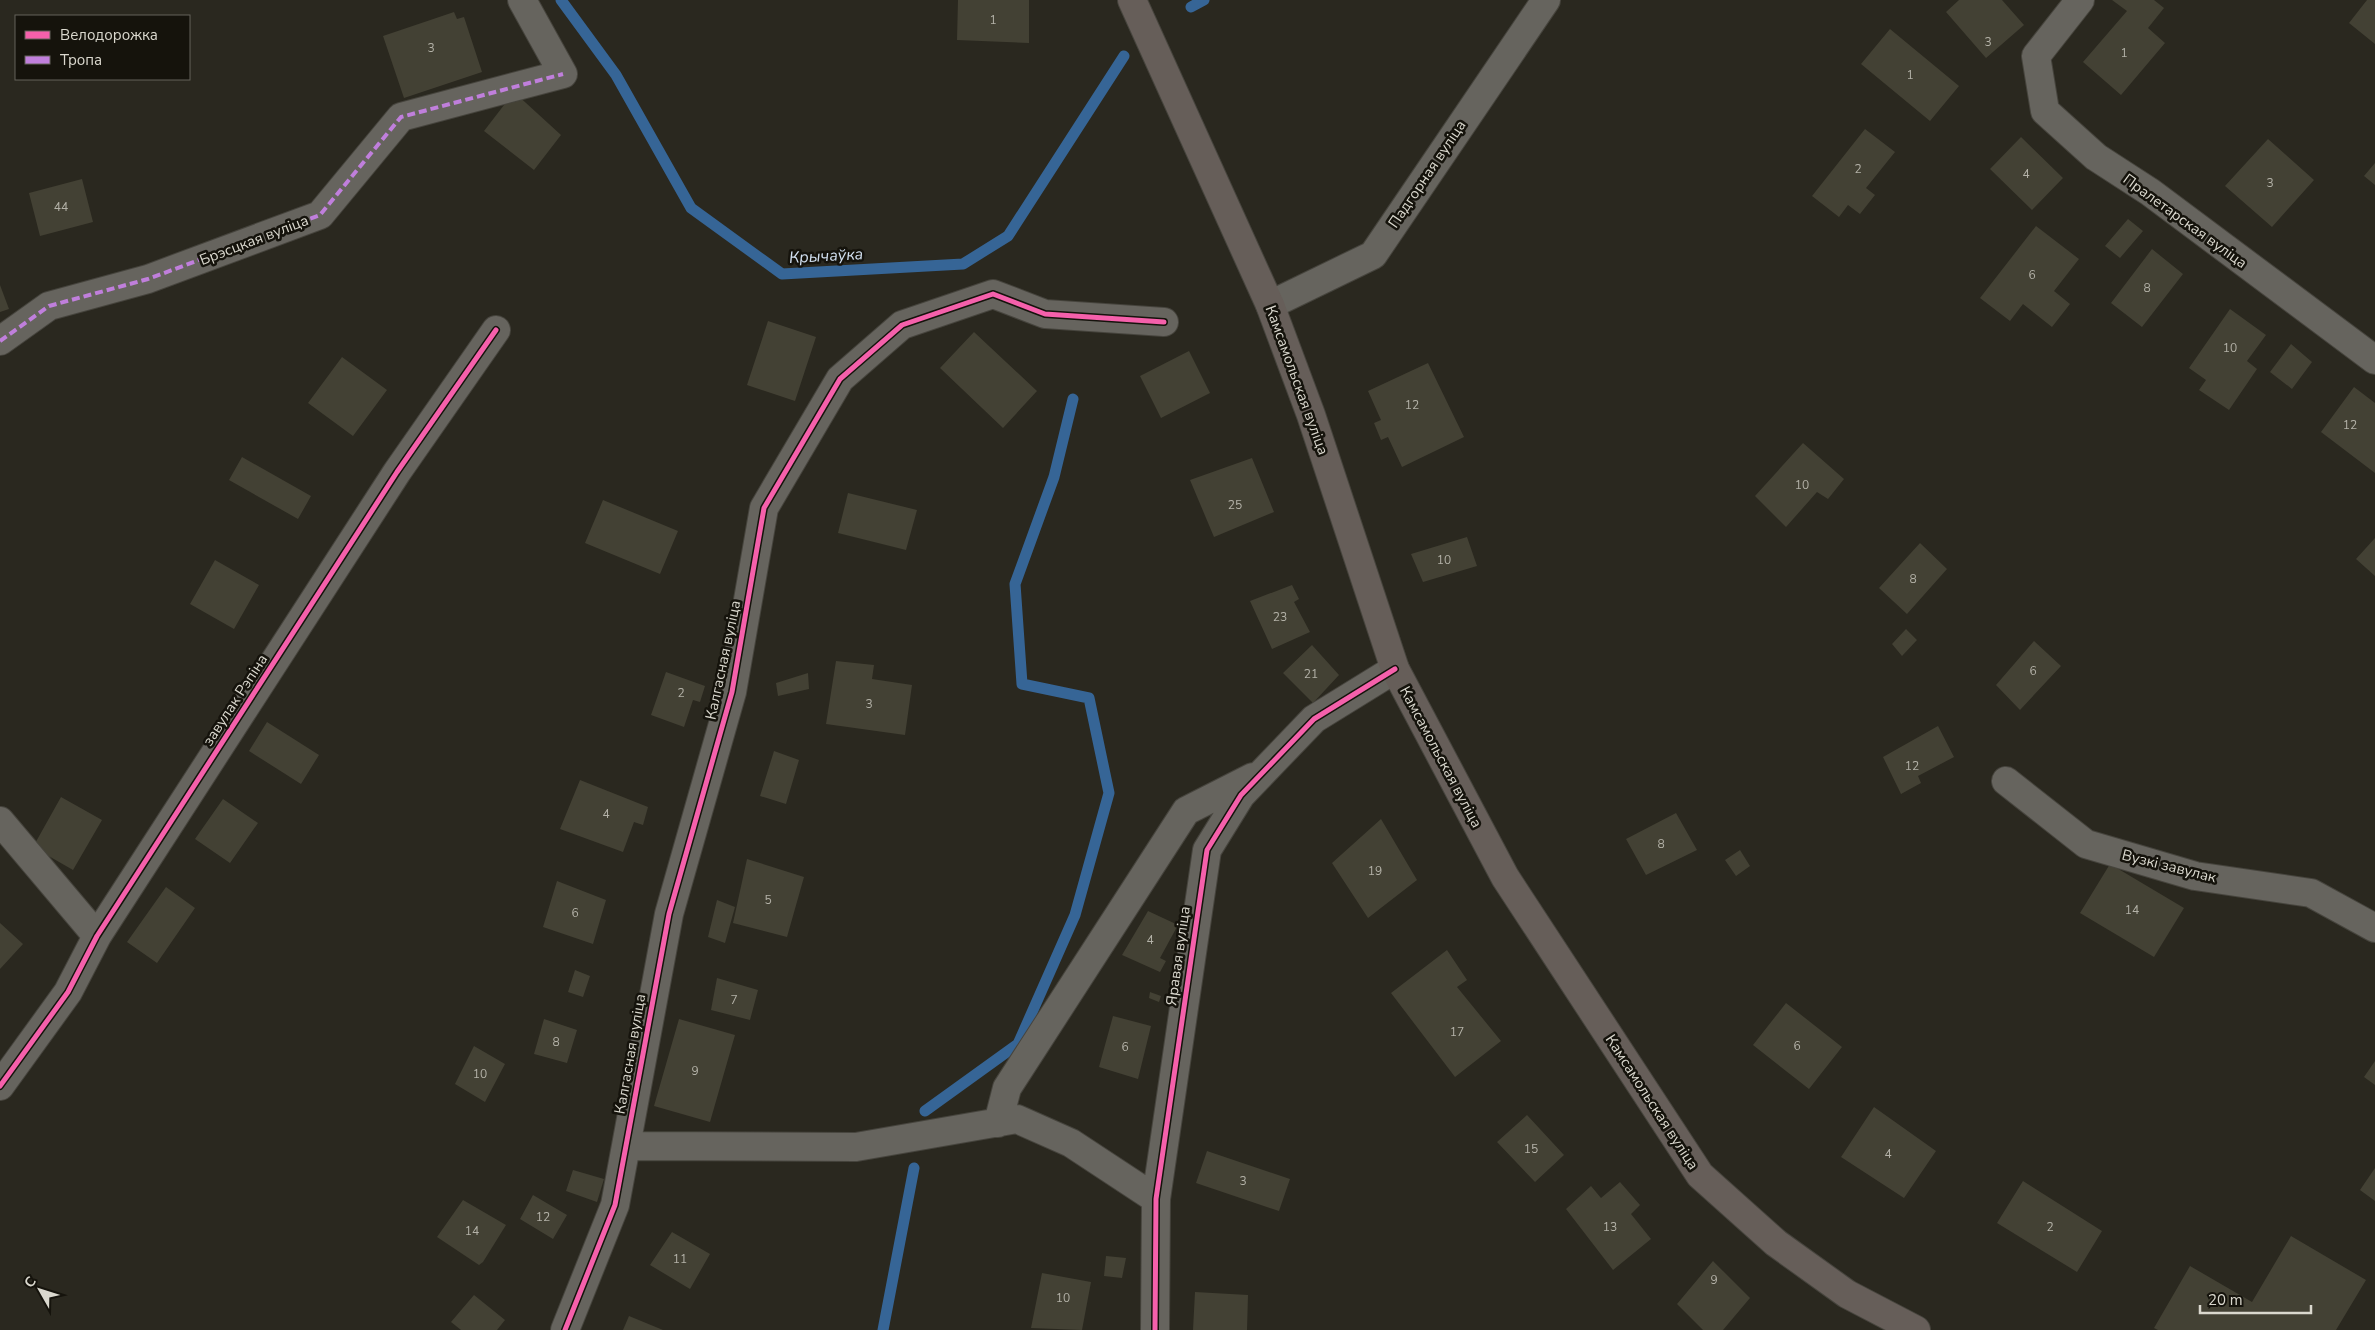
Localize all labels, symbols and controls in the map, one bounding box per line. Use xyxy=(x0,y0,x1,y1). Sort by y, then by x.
house number: 1 xyxy=(989,12,997,28)
legend xyxy=(15,15,190,80)
text: Велодорожка xyxy=(60,25,158,45)
house number: 3 xyxy=(1984,34,1992,50)
house number: 3 xyxy=(427,40,435,56)
house number: 1 xyxy=(2120,45,2128,61)
text: Тропа xyxy=(60,50,102,70)
house number: 1 xyxy=(1906,67,1914,83)
street label: Падгорная вуліца xyxy=(1383,116,1471,232)
house number: 2 xyxy=(1854,161,1862,177)
house number: 4 xyxy=(2022,166,2030,182)
street label: Пралетарская вуліца xyxy=(2119,169,2251,273)
house number: 3 xyxy=(2266,175,2274,191)
house number: 44 xyxy=(54,199,68,215)
street label: Брэсцкая вуліца xyxy=(197,210,311,270)
water label: Крычаўка xyxy=(788,243,864,269)
house number: 6 xyxy=(2028,267,2036,283)
house number: 8 xyxy=(2143,280,2151,296)
street label: Камсамольская вуліца xyxy=(1261,303,1333,457)
house number: 10 xyxy=(2223,340,2237,356)
house number: 12 xyxy=(1405,397,1419,413)
house number: 12 xyxy=(2343,417,2357,433)
house number: 10 xyxy=(1795,477,1809,493)
house number: 25 xyxy=(1228,497,1242,513)
house number: 10 xyxy=(1437,552,1451,568)
house number: 8 xyxy=(1909,571,1917,587)
street label: Калгасная вуліца xyxy=(701,598,745,722)
house number: 23 xyxy=(1273,609,1287,625)
street label: завулак Рэпіна xyxy=(198,650,272,750)
house number: 6 xyxy=(2029,663,2037,679)
house number: 21 xyxy=(1304,666,1318,682)
street label: Камсамольская вуліца xyxy=(1395,683,1487,831)
house number: 2 xyxy=(677,685,685,701)
house number: 3 xyxy=(865,696,873,712)
house number: 12 xyxy=(1905,758,1919,774)
house number: 4 xyxy=(602,806,610,822)
house number: 8 xyxy=(1657,836,1665,852)
street label: Вузкі завулак xyxy=(2120,845,2218,887)
house number: 19 xyxy=(1368,863,1382,879)
house number: 5 xyxy=(764,892,772,908)
house number: 14 xyxy=(2125,902,2139,918)
house number: 6 xyxy=(571,905,579,921)
street label: Яравая вуліца xyxy=(1161,905,1195,1007)
house number: 4 xyxy=(1146,932,1154,948)
street label: Калгасная вуліца xyxy=(610,992,650,1116)
house number: 7 xyxy=(730,992,738,1008)
house number: 17 xyxy=(1450,1024,1464,1040)
street label: Камсамольская вуліца xyxy=(1601,1030,1703,1174)
house number: 8 xyxy=(552,1034,560,1050)
house number: 6 xyxy=(1793,1038,1801,1054)
house number: 6 xyxy=(1121,1039,1129,1055)
house number: 9 xyxy=(691,1063,699,1079)
house number: 10 xyxy=(473,1066,487,1082)
house number: 15 xyxy=(1524,1141,1538,1157)
house number: 4 xyxy=(1884,1146,1892,1162)
house number: 3 xyxy=(1239,1173,1247,1189)
house number: 12 xyxy=(536,1209,550,1225)
house number: 13 xyxy=(1603,1219,1617,1235)
house number: 2 xyxy=(2046,1219,2054,1235)
house number: 14 xyxy=(465,1223,479,1239)
house number: 11 xyxy=(673,1251,687,1267)
north arrow xyxy=(15,1265,65,1315)
text: С xyxy=(20,1272,41,1292)
house number: 9 xyxy=(1710,1272,1718,1288)
scale bar xyxy=(2200,1282,2311,1314)
house number: 10 xyxy=(1056,1290,1070,1306)
text: 20 m xyxy=(2208,1290,2243,1310)

